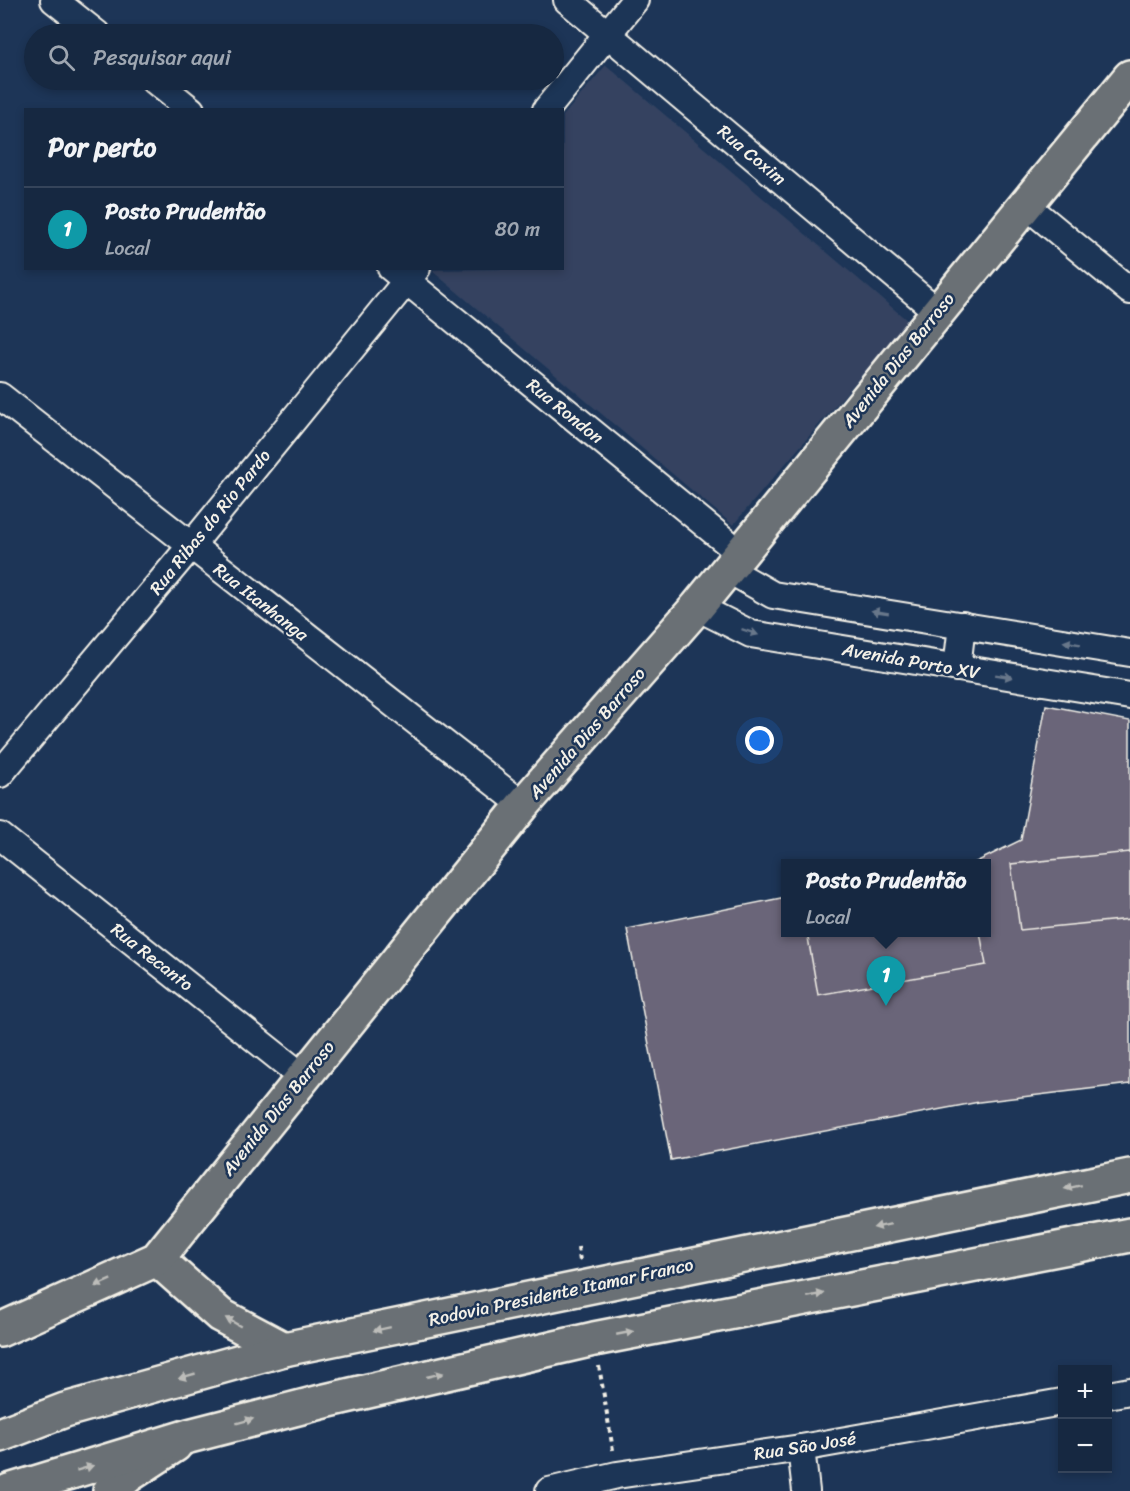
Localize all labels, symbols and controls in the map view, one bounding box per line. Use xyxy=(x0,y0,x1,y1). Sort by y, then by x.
search box xyxy=(24,24,564,90)
text: Pesquisar aqui xyxy=(93,38,231,77)
icon: search xyxy=(45,41,78,74)
street label: Rua Coxim xyxy=(710,116,794,194)
text: Por perto xyxy=(48,124,156,170)
text: Posto Prudentão xyxy=(105,192,266,231)
text: 1 xyxy=(63,212,72,247)
text: 80 m xyxy=(495,212,540,247)
text: Local xyxy=(105,231,150,266)
street label: Avenida Dias Barroso xyxy=(832,285,963,436)
street label: Rua Rondon xyxy=(519,370,611,453)
street label: Rua Ribas do Rio Pardo xyxy=(141,442,279,602)
street label: Rua Itanhanga xyxy=(206,554,317,650)
one-way arrow xyxy=(870,607,889,616)
one-way arrow xyxy=(741,627,759,637)
street label: Avenida Porto XV xyxy=(839,633,984,689)
one-way arrow xyxy=(1063,639,1082,648)
street label: Avenida Dias Barroso xyxy=(520,660,654,807)
one-way arrow xyxy=(995,672,1014,681)
your location xyxy=(745,726,774,755)
popup xyxy=(781,859,991,937)
text: Posto Prudentão xyxy=(806,861,966,900)
text: Local xyxy=(806,900,851,935)
street label: Rua Recanto xyxy=(104,914,200,1000)
pin: 1 xyxy=(866,956,906,1006)
street label: Avenida Dias Barroso xyxy=(212,1033,343,1184)
one-way arrow xyxy=(1063,1183,1082,1192)
one-way arrow xyxy=(872,1222,891,1231)
street label: Rodovia Presidente Itamar Franco xyxy=(426,1248,696,1336)
one-way arrow xyxy=(95,1279,112,1288)
one-way arrow xyxy=(807,1290,826,1299)
one-way arrow xyxy=(224,1317,241,1327)
one-way arrow xyxy=(372,1325,391,1334)
one-way arrow xyxy=(616,1328,635,1337)
map controls xyxy=(1058,1365,1112,1473)
button: + xyxy=(1058,1365,1112,1419)
one-way arrow xyxy=(425,1370,444,1380)
one-way arrow xyxy=(178,1372,196,1382)
one-way arrow xyxy=(236,1416,254,1426)
button: − xyxy=(1058,1419,1112,1473)
street label: Rua São José xyxy=(751,1422,859,1470)
one-way arrow xyxy=(77,1463,95,1472)

